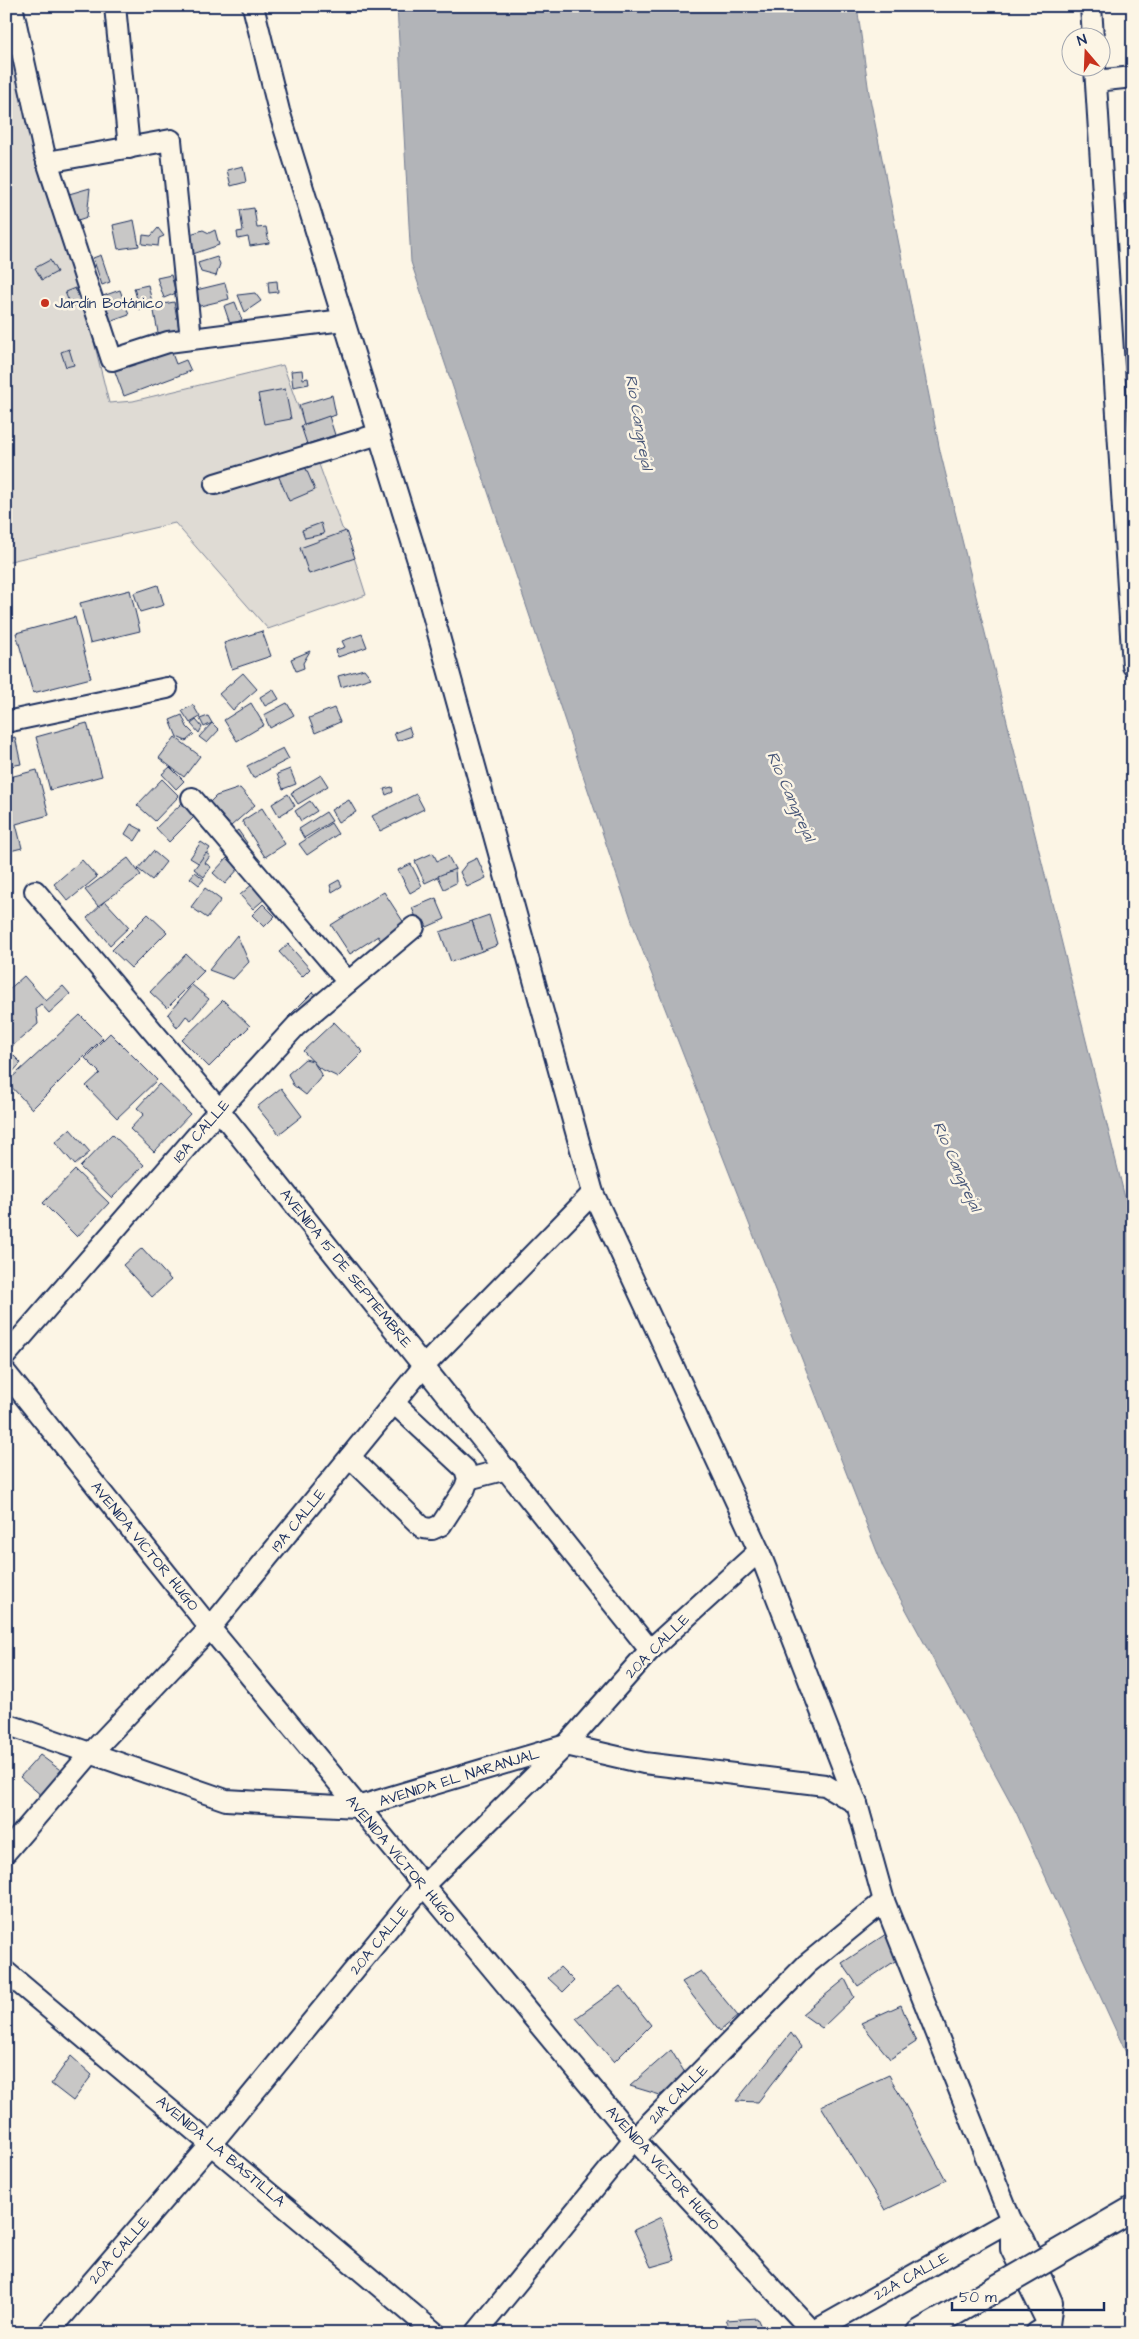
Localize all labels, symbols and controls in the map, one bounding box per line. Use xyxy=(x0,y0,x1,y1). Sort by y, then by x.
north arrow xyxy=(1062,28,1112,78)
text: N xyxy=(1075,30,1090,52)
place label: Jardín Botánico xyxy=(55,293,163,314)
marker: Jardín Botánico xyxy=(39,297,51,309)
water label: Río Cangrejal xyxy=(619,373,659,474)
water label: Río Cangrejal xyxy=(761,748,822,847)
street label: 18A CALLE xyxy=(168,1095,235,1167)
water label: Río Cangrejal xyxy=(927,1118,988,1217)
street label: AVENIDA 15 DE SEPTIEMBRE xyxy=(275,1184,417,1352)
street label: AVENIDA VÍCTOR HUGO xyxy=(86,1477,204,1616)
street label: 19A CALLE xyxy=(266,1484,331,1556)
street label: 20A CALLE xyxy=(620,1609,694,1683)
street label: AVENIDA EL NARANJAL xyxy=(376,1743,543,1812)
street label: AVENIDA VÍCTOR HUGO xyxy=(341,1791,460,1928)
street label: 20A CALLE xyxy=(345,1901,414,1979)
street label: 21A CALLE xyxy=(644,2060,713,2129)
street label: AVENIDA LA BASTILLA xyxy=(152,2091,290,2212)
street label: AVENIDA VÍCTOR HUGO xyxy=(601,2101,724,2235)
street label: 20A CALLE xyxy=(84,2212,155,2289)
street label: 22A CALLE xyxy=(870,2247,953,2306)
scale bar xyxy=(952,2279,1104,2311)
text: 50 m xyxy=(959,2287,997,2308)

